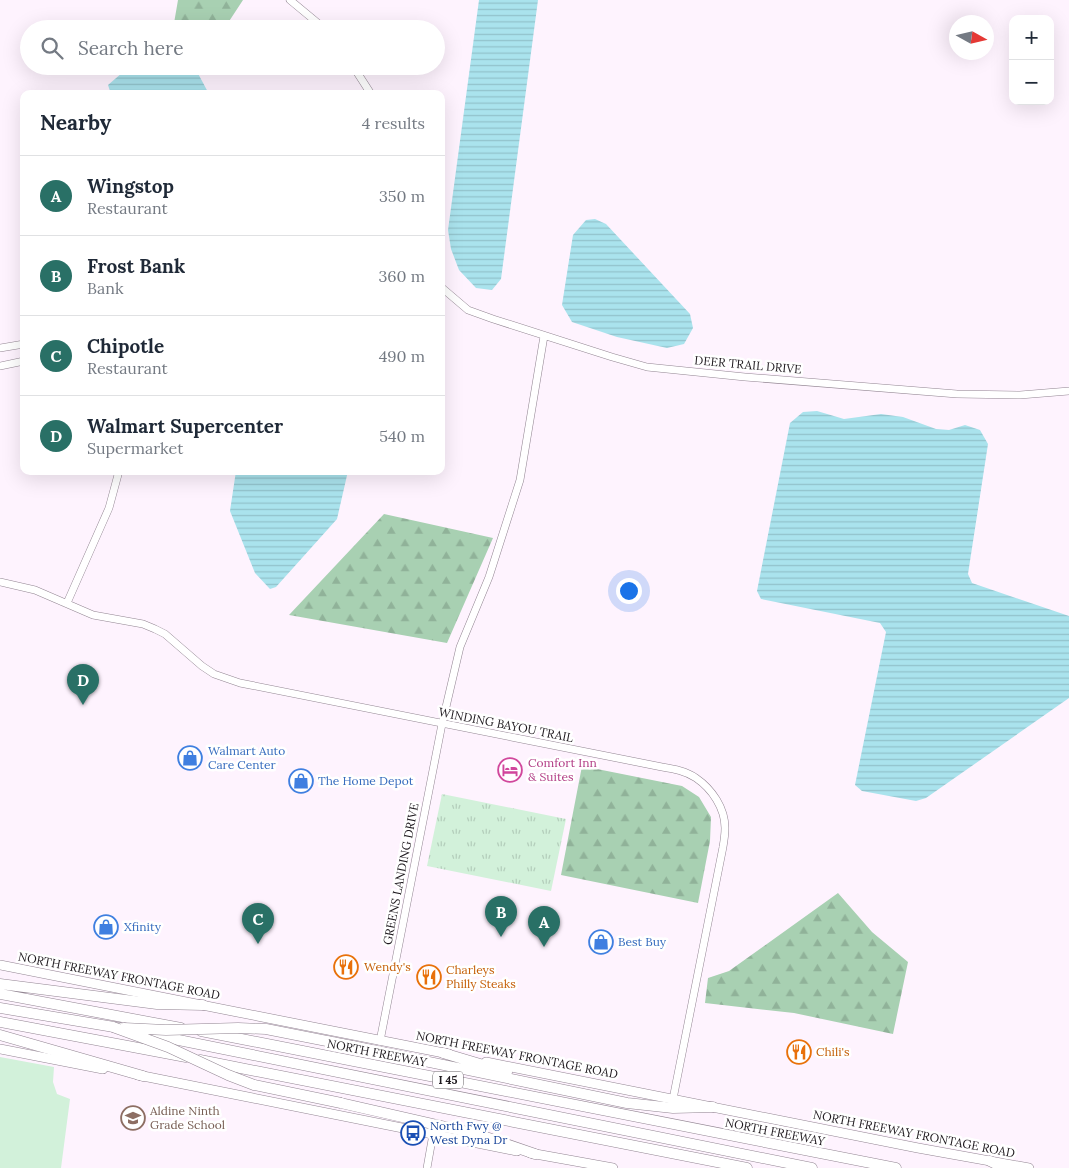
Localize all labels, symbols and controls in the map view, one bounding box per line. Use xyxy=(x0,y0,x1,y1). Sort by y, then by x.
north arrow xyxy=(949,15,994,60)
map controls xyxy=(1009,15,1054,105)
button: + xyxy=(1009,15,1054,60)
search box xyxy=(20,20,445,75)
icon: search xyxy=(38,34,66,62)
text: Search here xyxy=(78,36,184,60)
button: − xyxy=(1009,60,1054,105)
text: Nearby xyxy=(40,109,111,136)
text: 4 results xyxy=(362,113,425,133)
text: Wingstop xyxy=(87,174,174,198)
text: A xyxy=(51,186,61,206)
text: 350 m xyxy=(379,186,425,206)
text: Restaurant xyxy=(87,198,168,218)
text: Frost Bank xyxy=(87,254,185,278)
text: B xyxy=(51,266,61,286)
text: 360 m xyxy=(378,266,425,286)
text: Bank xyxy=(87,278,124,298)
text: Chipotle xyxy=(87,334,164,358)
text: C xyxy=(50,346,62,366)
text: 490 m xyxy=(379,346,425,366)
street label: DEER TRAIL DRIVE xyxy=(694,352,802,377)
text: Restaurant xyxy=(87,358,168,378)
text: Walmart Supercenter xyxy=(87,414,283,438)
text: D xyxy=(50,426,62,446)
text: 540 m xyxy=(379,426,425,446)
text: Supermarket xyxy=(87,438,183,458)
your location xyxy=(616,578,642,604)
pin: D xyxy=(67,664,99,705)
street label: WINDING BAYOU TRAIL xyxy=(438,704,575,745)
place label: Walmart Auto Care Center xyxy=(208,743,285,772)
shop icon: Walmart Auto Care Center xyxy=(177,745,203,771)
place label: Comfort Inn & Suites xyxy=(528,755,597,784)
hotel icon: Comfort Inn & Suites xyxy=(497,757,523,783)
shop icon: The Home Depot xyxy=(288,768,314,794)
place label: The Home Depot xyxy=(318,773,414,788)
street label: GREENS LANDING DRIVE xyxy=(379,802,422,946)
pin: B xyxy=(485,896,517,937)
pin: C xyxy=(242,903,274,944)
pin: A xyxy=(528,906,560,947)
shop icon: Xfinity xyxy=(93,914,119,940)
place label: Xfinity xyxy=(124,919,162,934)
shop icon: Best Buy xyxy=(588,929,614,955)
place label: Best Buy xyxy=(618,934,667,949)
street label: NORTH FREEWAY FRONTAGE ROAD xyxy=(17,949,221,1002)
restaurant icon: Wendy's xyxy=(333,954,359,980)
place label: Wendy's xyxy=(364,959,411,974)
place label: Charleys Philly Steaks xyxy=(446,962,516,991)
restaurant icon: Charleys Philly Steaks xyxy=(416,964,442,990)
street label: NORTH FREEWAY FRONTAGE ROAD xyxy=(415,1028,619,1081)
street label: NORTH FREEWAY xyxy=(326,1035,429,1070)
restaurant icon: Chili's xyxy=(786,1039,812,1065)
place label: Chili's xyxy=(816,1044,850,1059)
road number: I 45 xyxy=(433,1072,463,1088)
place label: Aldine Ninth Grade School xyxy=(149,1103,225,1132)
school or university icon: Aldine Ninth Grade School xyxy=(120,1105,146,1131)
street label: NORTH FREEWAY FRONTAGE ROAD xyxy=(812,1107,1016,1160)
street label: NORTH FREEWAY xyxy=(724,1114,827,1149)
place label: North Fwy @ West Dyna Dr xyxy=(430,1118,508,1147)
bus stop icon: North Fwy @ West Dyna Dr xyxy=(400,1120,426,1146)

